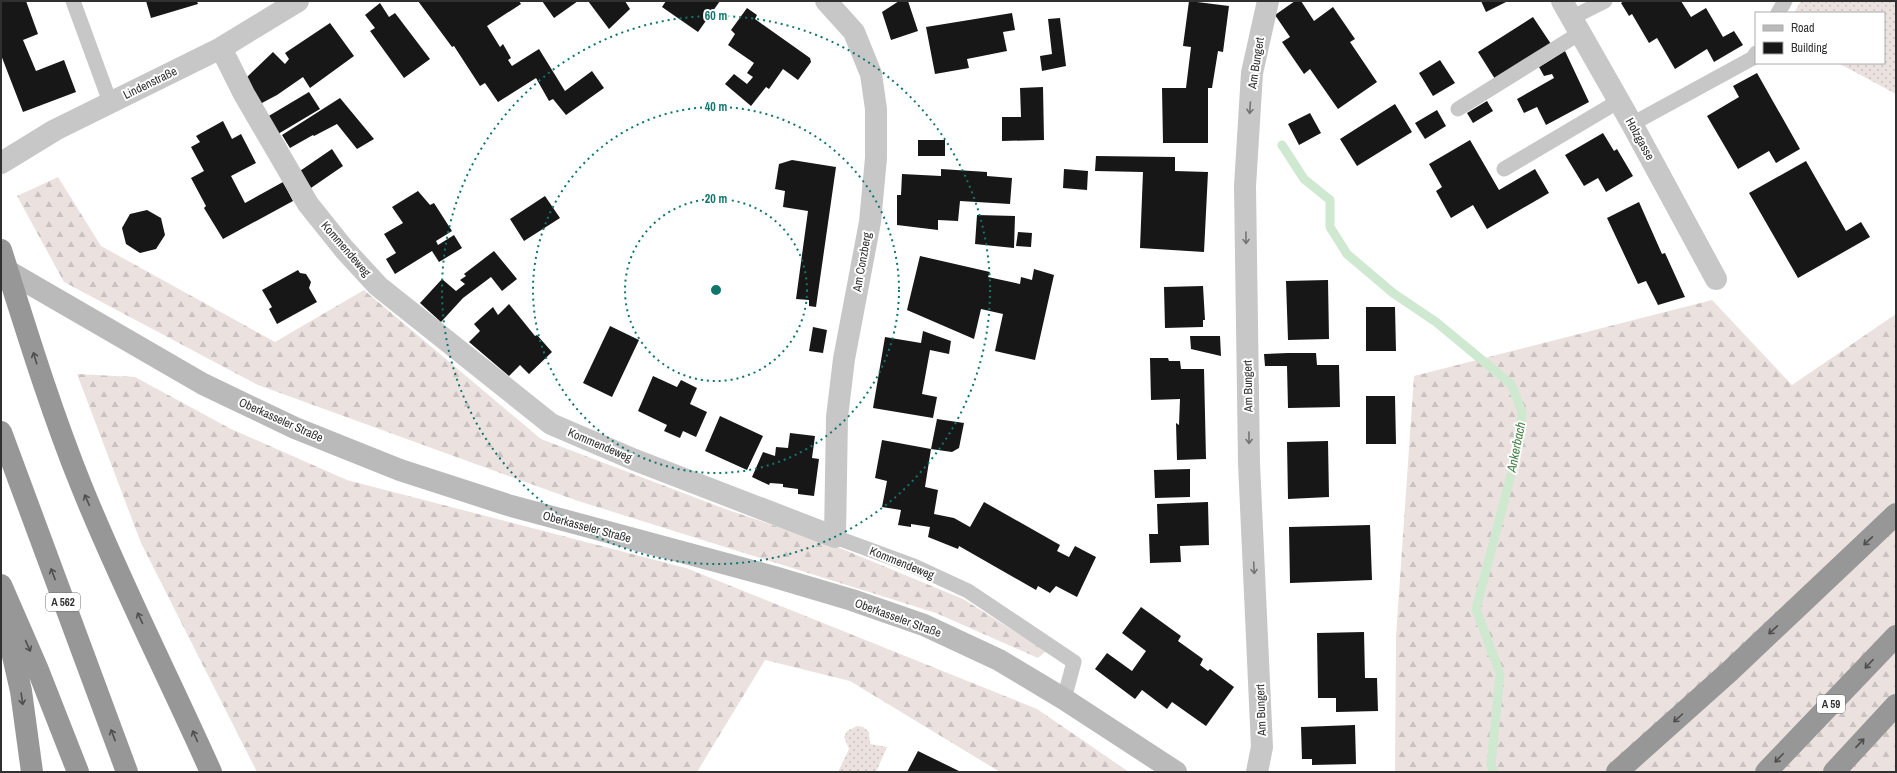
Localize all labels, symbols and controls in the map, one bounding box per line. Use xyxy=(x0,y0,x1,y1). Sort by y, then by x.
text: 60 m xyxy=(705,8,727,24)
legend xyxy=(1755,12,1885,64)
text: Road xyxy=(1791,20,1815,36)
street label: Am Bungert xyxy=(1244,36,1268,91)
text: Building xyxy=(1791,40,1828,56)
street label: Lindenstraße xyxy=(120,63,180,103)
text: 40 m xyxy=(705,99,727,115)
one-way arrow xyxy=(1246,101,1253,114)
street label: Holzgasse xyxy=(1622,115,1658,163)
text: 20 m xyxy=(705,191,727,207)
street label: Kommendeweg xyxy=(318,218,375,280)
street label: Am Conzberg xyxy=(849,230,875,294)
one-way arrow xyxy=(1242,231,1249,244)
centre of rings xyxy=(709,283,723,297)
one-way arrow xyxy=(31,352,38,365)
street label: Am Bungert xyxy=(1240,360,1256,413)
street label: Oberkasseler Straße xyxy=(236,394,326,446)
water label: Ankerbach xyxy=(1503,420,1529,475)
street label: Kommendeweg xyxy=(565,424,635,466)
one-way arrow xyxy=(1245,431,1253,444)
one-way arrow xyxy=(83,494,90,506)
street label: Oberkasseler Straße xyxy=(541,508,633,546)
one-way arrow xyxy=(1863,536,1873,545)
street label: Kommendeweg xyxy=(867,543,937,583)
one-way arrow xyxy=(1251,561,1258,574)
one-way arrow xyxy=(48,569,56,581)
road number: A 562 xyxy=(46,593,80,611)
street label: Oberkasseler Straße xyxy=(853,595,943,641)
one-way arrow xyxy=(136,613,143,625)
one-way arrow xyxy=(1768,625,1778,635)
one-way arrow xyxy=(25,640,32,652)
one-way arrow xyxy=(1865,659,1874,669)
street label: Am Bungert xyxy=(1252,683,1270,737)
one-way arrow xyxy=(18,692,26,705)
road number: A 59 xyxy=(1817,695,1845,713)
one-way arrow xyxy=(1673,713,1683,722)
one-way arrow xyxy=(109,730,117,742)
one-way arrow xyxy=(191,731,198,743)
one-way arrow xyxy=(1855,738,1865,748)
one-way arrow xyxy=(1774,753,1784,763)

